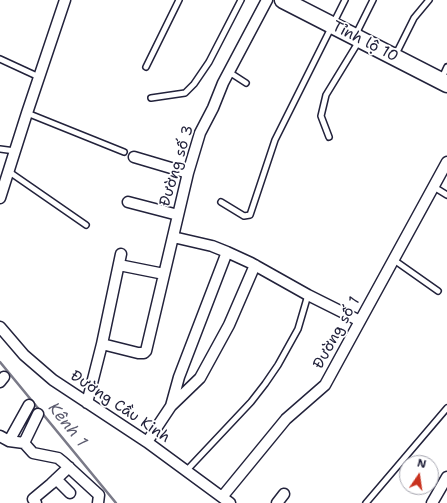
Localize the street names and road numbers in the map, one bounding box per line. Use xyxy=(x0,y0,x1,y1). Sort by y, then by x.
street label: Tỉnh lộ 10 xyxy=(329,18,401,66)
street label: Đường số 3 xyxy=(156,123,198,209)
street label: Đường số 1 xyxy=(310,294,364,372)
street label: Đường Cầu Kinh xyxy=(67,367,173,447)

